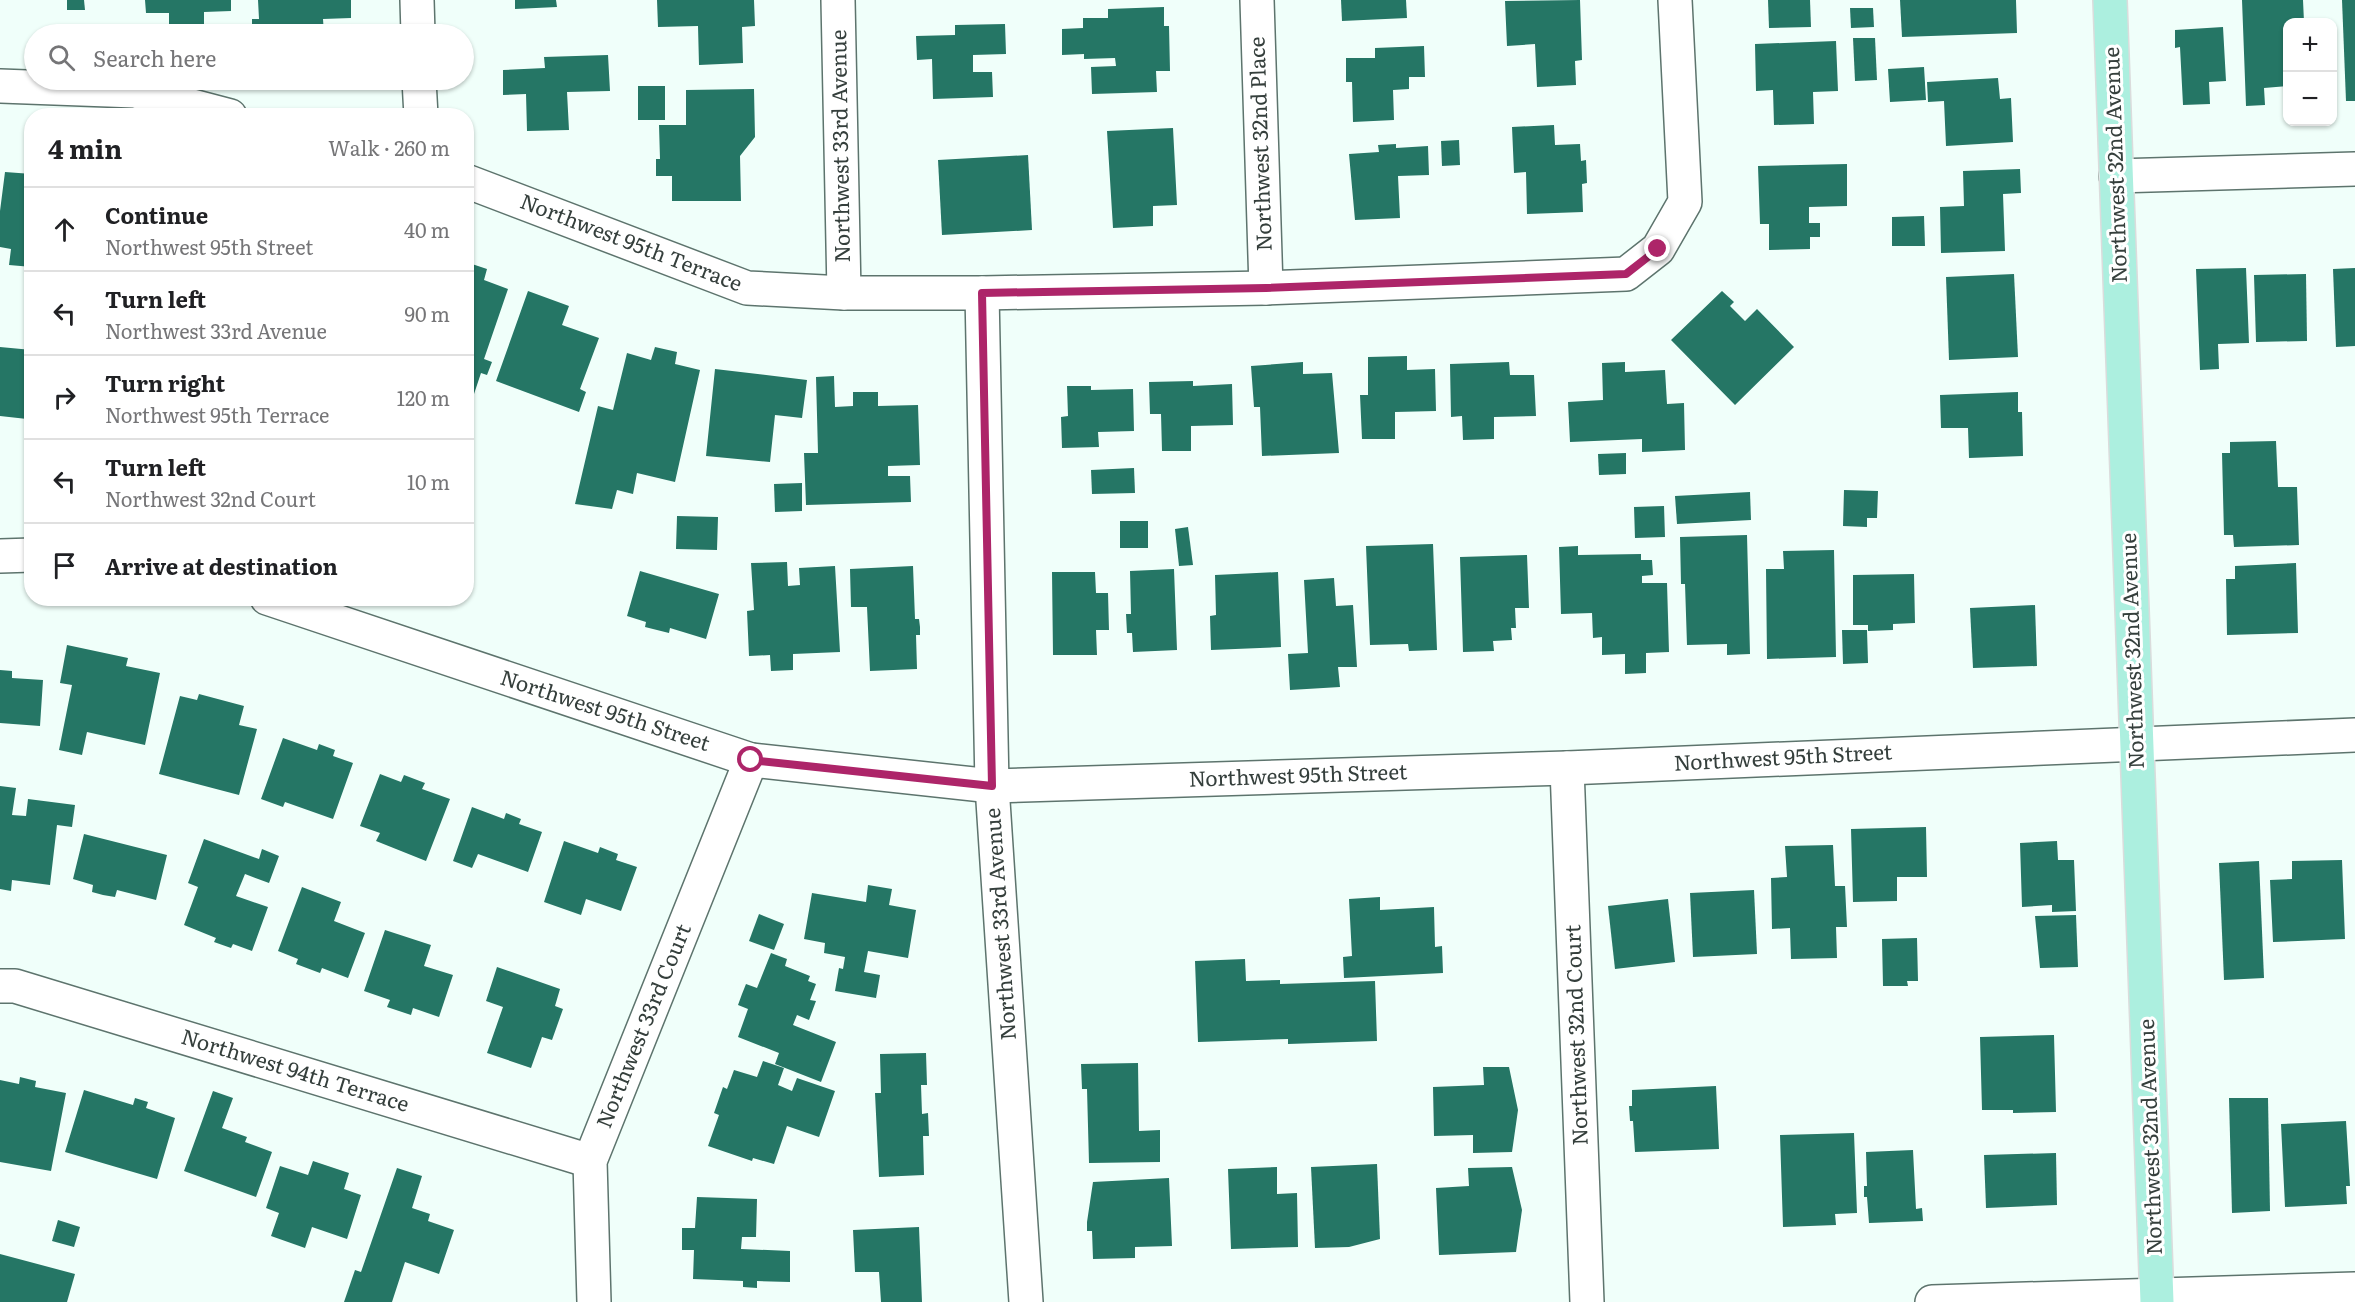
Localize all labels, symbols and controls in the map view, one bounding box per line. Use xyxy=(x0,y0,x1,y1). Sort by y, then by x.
map controls xyxy=(2283,18,2337,126)
button: + xyxy=(2283,18,2337,72)
search box xyxy=(24,24,474,90)
street label: Northwest 33rd Avenue xyxy=(821,29,856,263)
street label: Northwest 32nd Place xyxy=(1239,36,1278,252)
icon: search xyxy=(45,41,78,74)
text: Search here xyxy=(93,41,216,74)
street label: Northwest 32nd Avenue xyxy=(2094,46,2133,284)
button: − xyxy=(2283,72,2337,126)
text: 4 min xyxy=(48,128,122,167)
text: Walk · 260 m xyxy=(328,132,450,162)
street label: Northwest 95th Terrace xyxy=(516,184,748,297)
text: Continue xyxy=(105,198,208,231)
icon: ahead xyxy=(48,213,81,246)
text: 40 m xyxy=(404,214,450,244)
text: Northwest 95th Street xyxy=(105,231,313,261)
route end xyxy=(1644,235,1670,261)
text: Turn left xyxy=(105,282,206,315)
icon: left xyxy=(48,297,81,330)
text: 90 m xyxy=(405,298,450,328)
text: Northwest 33rd Avenue xyxy=(105,315,327,345)
text: Turn right xyxy=(105,366,225,399)
icon: right xyxy=(48,381,81,414)
text: 120 m xyxy=(397,382,450,412)
text: Northwest 95th Terrace xyxy=(105,399,329,429)
text: Turn left xyxy=(105,450,206,483)
icon: left xyxy=(48,465,81,498)
text: 10 m xyxy=(407,466,450,496)
text: Northwest 32nd Court xyxy=(105,483,316,513)
street label: Northwest 32nd Avenue xyxy=(2111,532,2150,770)
icon: arrive xyxy=(48,549,81,582)
text: Arrive at destination xyxy=(105,549,338,582)
street label: Northwest 95th Street xyxy=(497,660,715,757)
street label: Northwest 95th Street xyxy=(1673,734,1893,777)
route start xyxy=(737,746,763,772)
street label: Northwest 95th Street xyxy=(1188,754,1408,793)
street label: Northwest 33rd Avenue xyxy=(975,807,1022,1042)
street label: Northwest 33rd Court xyxy=(586,918,697,1132)
street label: Northwest 32nd Court xyxy=(1555,923,1594,1146)
street label: Northwest 32nd Avenue xyxy=(2129,1018,2168,1256)
street label: Northwest 94th Terrace xyxy=(178,1019,413,1118)

